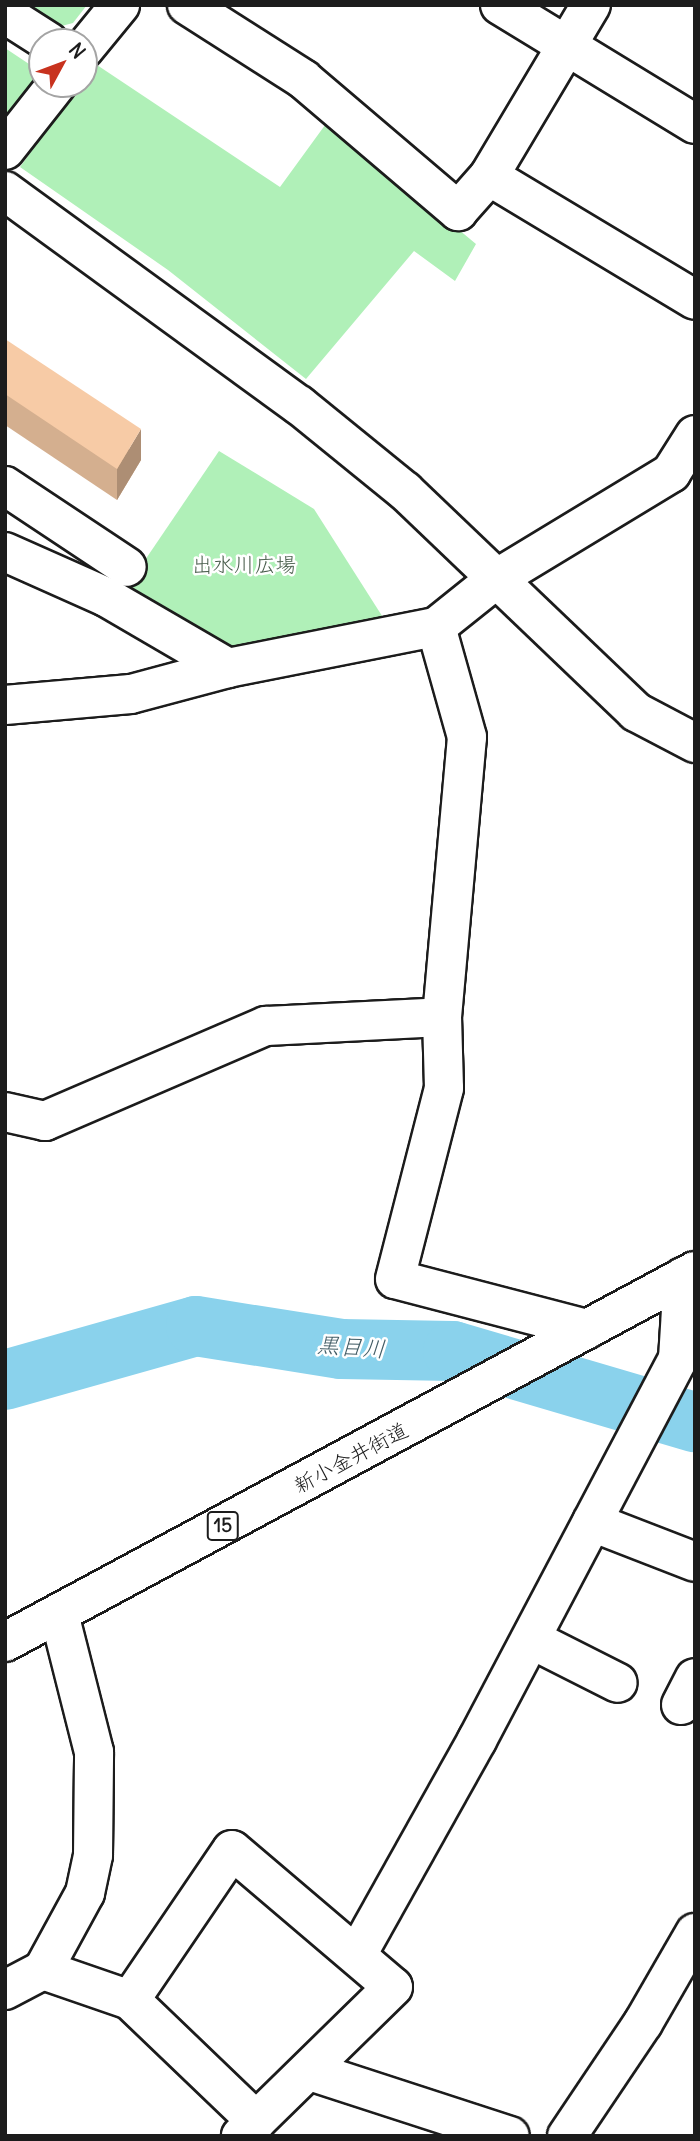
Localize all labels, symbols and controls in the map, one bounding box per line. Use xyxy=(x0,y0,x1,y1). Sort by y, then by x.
north arrow xyxy=(28,28,98,98)
text: N xyxy=(64,38,91,63)
park label: 出水川広場 xyxy=(192,552,296,578)
water label: 黒目川 xyxy=(316,1331,386,1363)
street label: 新小金井街道 xyxy=(289,1417,413,1499)
road number: 15 xyxy=(206,1510,241,1542)

